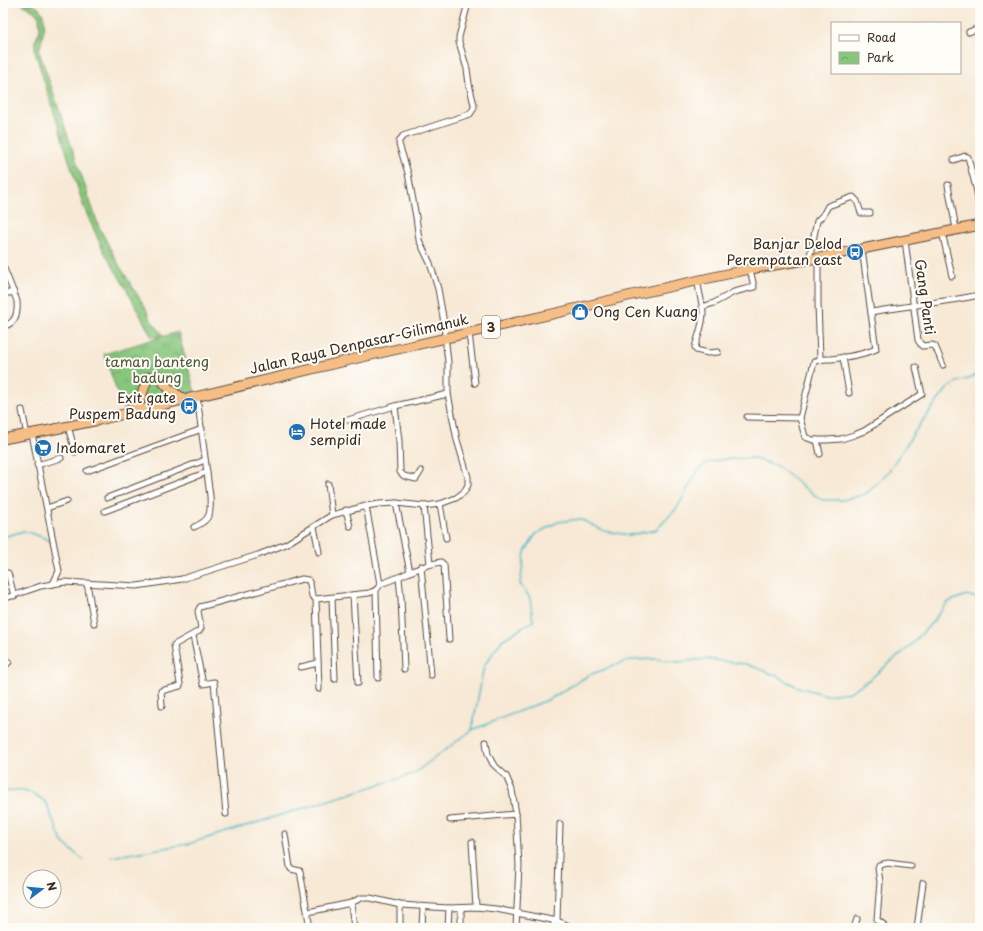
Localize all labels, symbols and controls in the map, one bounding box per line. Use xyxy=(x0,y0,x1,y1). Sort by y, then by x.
legend xyxy=(831,22,961,74)
text: Road xyxy=(867,28,896,46)
text: Park xyxy=(867,48,894,66)
place label: Banjar Delod Perempatan east xyxy=(727,233,842,270)
bus stop icon: Banjar Delod Perempatan east xyxy=(845,242,865,262)
street label: Gang Panti xyxy=(910,258,941,336)
place label: Ong Cen Kuang xyxy=(593,301,698,322)
shop icon: Ong Cen Kuang xyxy=(570,302,590,322)
street label: Jalan Raya Denpasar-Gilimanuk xyxy=(247,308,471,379)
road number: 3 xyxy=(482,316,500,338)
park label: taman banteng badung xyxy=(105,351,209,388)
place label: Exit gate Puspem Badung xyxy=(69,387,176,424)
bus stop icon: Exit gate Puspem Badung xyxy=(179,396,199,416)
place label: Hotel made sempidi xyxy=(310,413,387,450)
hotel icon: Hotel made sempidi xyxy=(287,422,307,442)
place label: Indomaret xyxy=(56,437,126,458)
supermarket icon: Indomaret xyxy=(33,438,53,458)
north arrow xyxy=(22,869,62,909)
text: N xyxy=(43,880,62,893)

